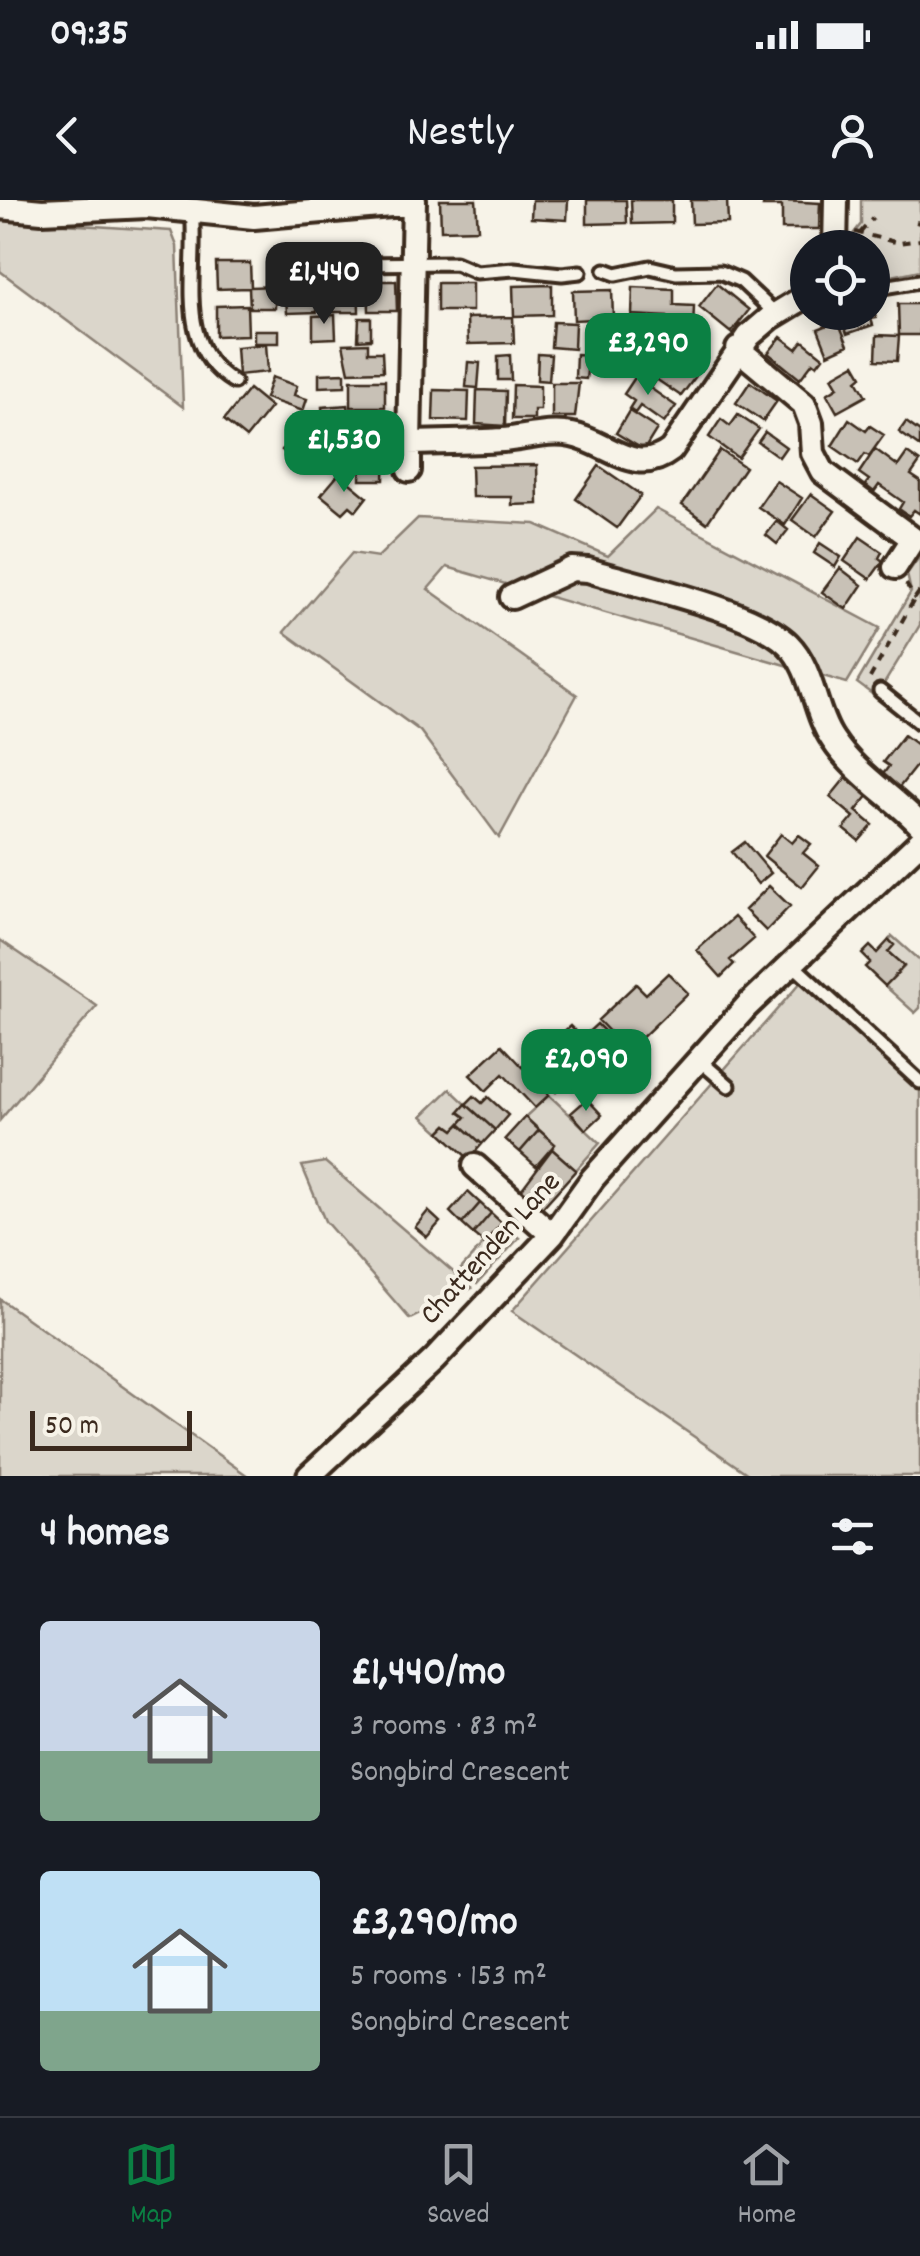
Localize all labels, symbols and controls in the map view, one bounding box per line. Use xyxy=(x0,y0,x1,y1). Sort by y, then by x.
text: 09:35 xyxy=(50,8,129,63)
text: Nestly xyxy=(407,103,513,167)
icon: back xyxy=(40,108,95,163)
icon: person xyxy=(825,108,880,163)
map controls xyxy=(790,230,890,330)
button: locate xyxy=(790,230,890,330)
pin: £1,440 xyxy=(243,242,405,327)
text: £1,440 xyxy=(287,251,361,297)
pin: £3,290 xyxy=(567,313,729,398)
text: £3,290 xyxy=(607,322,689,368)
pin: £1,530 xyxy=(263,410,425,495)
text: £1,530 xyxy=(306,419,382,465)
pin: £2,090 xyxy=(505,1029,667,1114)
text: £2,090 xyxy=(543,1038,629,1084)
street label: Chattenden Lane xyxy=(411,1164,573,1336)
scale bar xyxy=(30,1406,192,1450)
text: 50 m xyxy=(45,1408,99,1448)
text: 4 homes xyxy=(40,1506,170,1566)
icon: filters xyxy=(825,1509,880,1564)
text: £1,440/mo xyxy=(350,1645,505,1705)
icon: home xyxy=(120,1661,240,1781)
text: 3 rooms · 83 m² xyxy=(350,1705,537,1751)
text: Songbird Crescent xyxy=(350,1751,570,1797)
text: £3,290/mo xyxy=(350,1895,518,1955)
icon: home xyxy=(120,1911,240,2031)
text: 5 rooms · 153 m² xyxy=(350,1955,547,2001)
text: Songbird Crescent xyxy=(350,2001,570,2047)
tab: Map xyxy=(124,2137,179,2237)
tab: Saved xyxy=(427,2137,490,2237)
tab: Home xyxy=(738,2137,796,2237)

